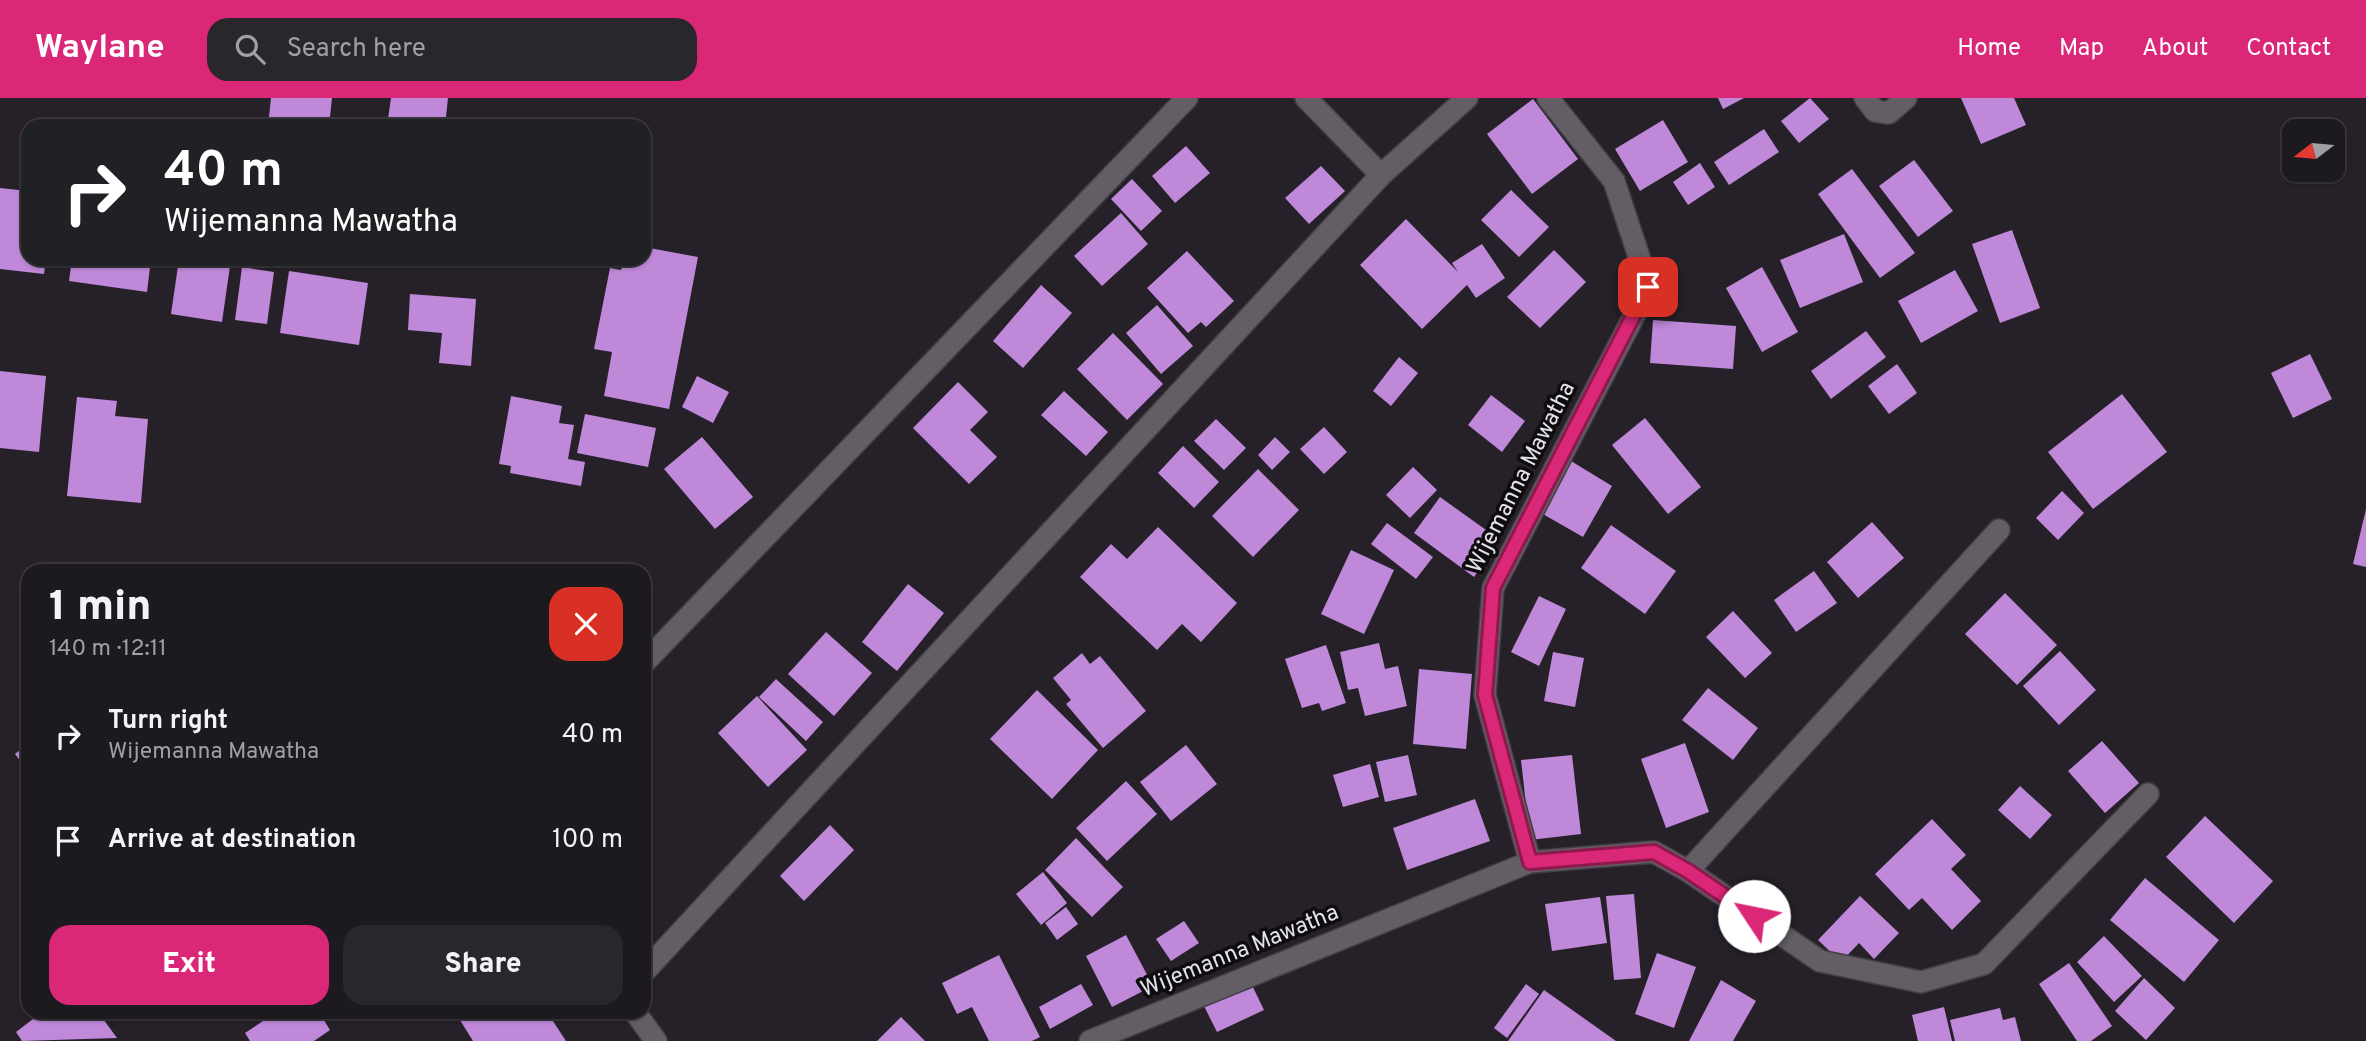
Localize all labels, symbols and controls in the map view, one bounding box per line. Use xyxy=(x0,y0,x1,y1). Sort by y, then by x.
search box xyxy=(207,18,697,81)
text: Waylane xyxy=(35,28,165,70)
icon: search xyxy=(231,30,269,68)
text: Search here xyxy=(287,33,426,66)
text: Home xyxy=(1957,34,2021,64)
text: Map xyxy=(2059,34,2104,64)
text: About xyxy=(2142,34,2208,64)
text: Contact xyxy=(2246,34,2331,64)
north arrow xyxy=(2282,119,2345,182)
map controls xyxy=(2282,119,2345,182)
text: 40 m xyxy=(164,142,283,204)
icon: right xyxy=(49,147,140,238)
text: Wijemanna Mawatha xyxy=(164,203,458,243)
pin xyxy=(1618,257,1678,317)
icon: arrive xyxy=(1629,268,1667,306)
street label: Wijemanna Mawatha xyxy=(1461,377,1583,579)
text: 1 min xyxy=(49,582,152,635)
button: close xyxy=(549,587,623,661)
text: 140 m · 12:11 xyxy=(49,635,167,664)
text: Turn right xyxy=(108,705,228,738)
icon: right xyxy=(49,717,87,755)
text: 40 m xyxy=(562,719,623,752)
text: Wijemanna Mawatha xyxy=(108,738,319,767)
icon: arrive xyxy=(49,822,87,860)
text: Arrive at destination xyxy=(108,824,356,857)
text: 100 m xyxy=(552,824,623,857)
position arrow xyxy=(1717,879,1791,953)
street label: Wijemanna Mawatha xyxy=(1137,899,1343,1005)
button: Exit xyxy=(49,925,329,1005)
button: Share xyxy=(343,925,623,1005)

